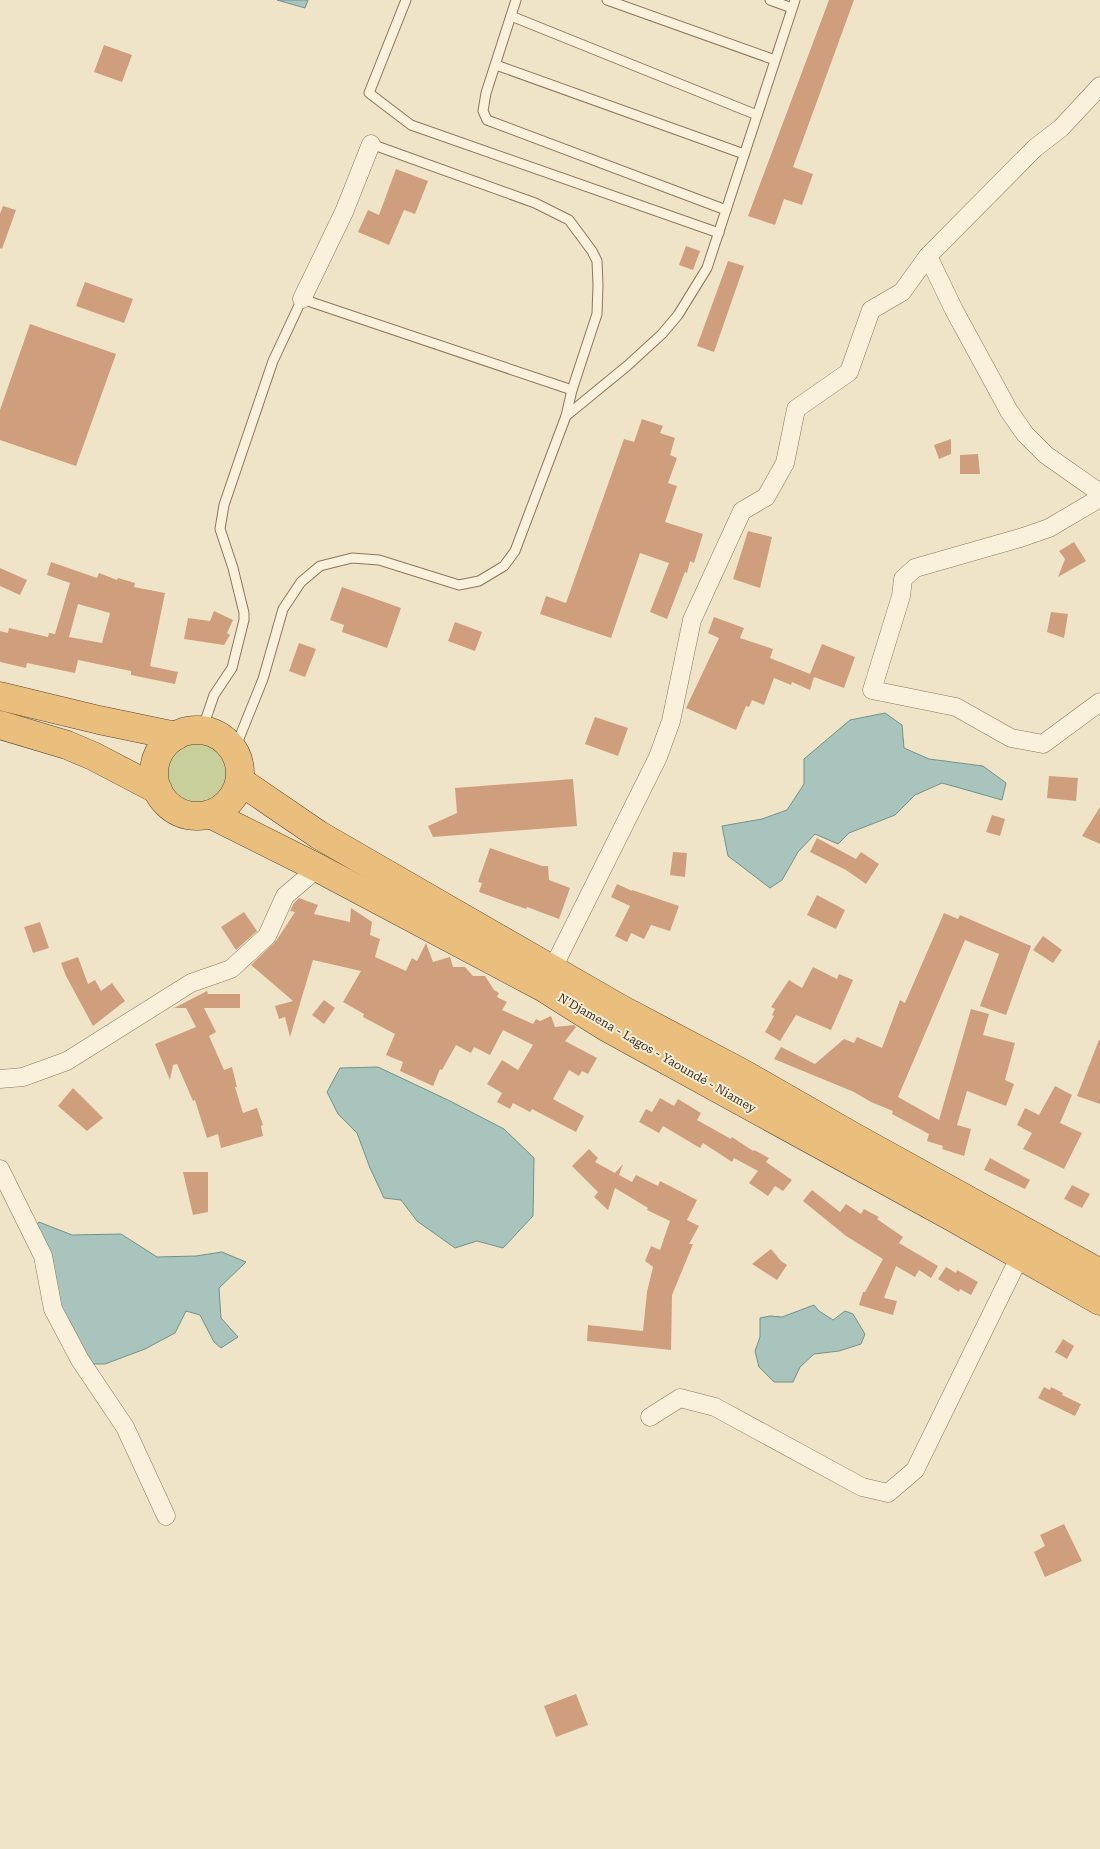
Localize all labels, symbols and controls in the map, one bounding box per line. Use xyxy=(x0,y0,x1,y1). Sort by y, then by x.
street label: N'Djamena - Lagos - Yaoundé - Niamey xyxy=(556,990,759,1116)

